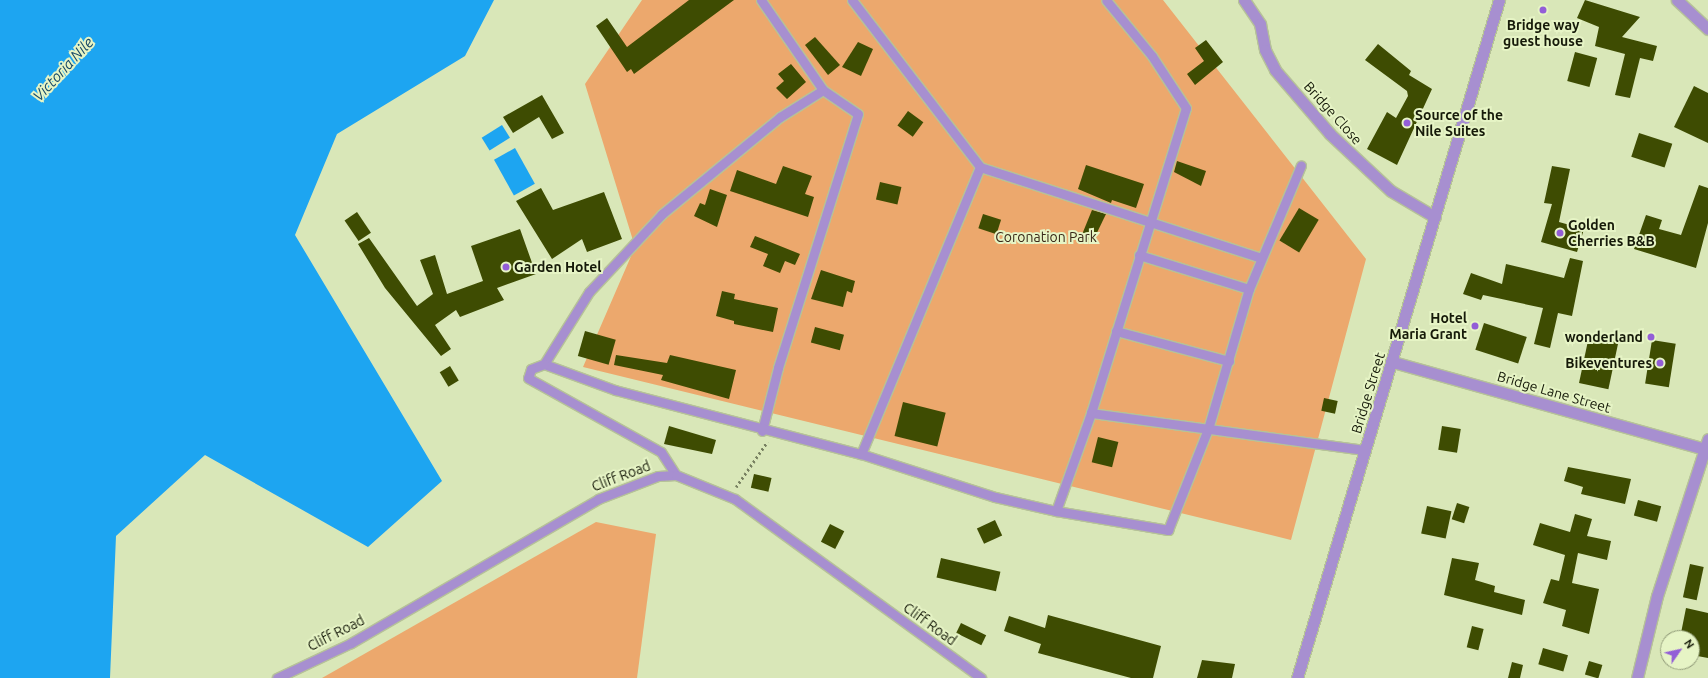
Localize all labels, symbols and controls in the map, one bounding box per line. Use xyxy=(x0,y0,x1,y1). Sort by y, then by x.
marker: Bridge way guest house xyxy=(1538,5,1548,15)
place label: Bridge way guest house xyxy=(1503,17,1583,50)
water label: Victoria Nile xyxy=(29,33,97,105)
street label: Bridge Close xyxy=(1300,78,1366,148)
place label: Source of the Nile Suites xyxy=(1415,107,1503,140)
marker: Source of the Nile Suites xyxy=(1402,118,1412,128)
place label: Golden Cherries B&B xyxy=(1568,217,1655,250)
marker: Golden Cherries B&B xyxy=(1555,228,1565,238)
park label: Coronation Park xyxy=(995,229,1097,245)
place label: Garden Hotel xyxy=(514,259,602,275)
marker: Garden Hotel xyxy=(501,262,511,272)
place label: Hotel Maria Grant xyxy=(1389,310,1467,342)
marker: Hotel Maria Grant xyxy=(1470,321,1480,331)
place label: wonderland xyxy=(1565,329,1643,345)
marker: wonderland xyxy=(1646,332,1656,342)
street label: Bridge Street xyxy=(1348,350,1388,436)
place label: Bikeventures xyxy=(1565,355,1652,371)
marker: Bikeventures xyxy=(1655,358,1665,368)
street label: Bridge Lane Street xyxy=(1495,368,1613,416)
street label: Cliff Road xyxy=(589,457,653,495)
street label: Cliff Road xyxy=(900,599,960,649)
street label: Cliff Road xyxy=(305,611,367,655)
north arrow xyxy=(1660,630,1700,670)
text: N xyxy=(1682,637,1696,651)

